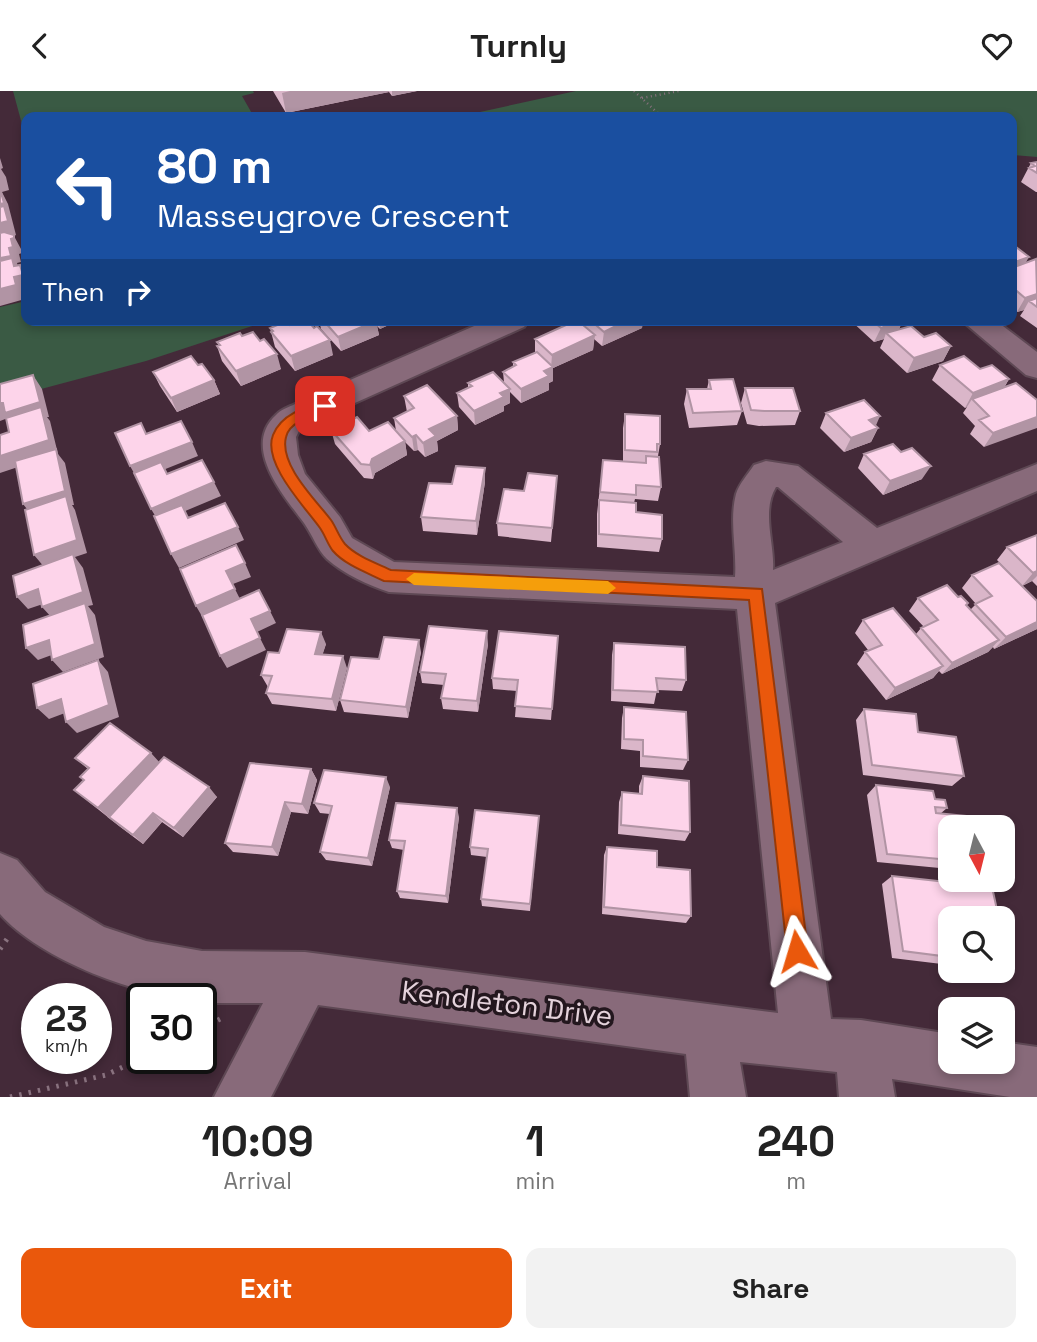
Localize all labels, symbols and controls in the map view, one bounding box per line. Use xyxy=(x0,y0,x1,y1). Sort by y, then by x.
text: Turnly xyxy=(470,26,567,66)
icon: back xyxy=(21,27,59,65)
icon: heart xyxy=(978,27,1016,65)
text: 80 m xyxy=(157,135,272,197)
icon: left xyxy=(42,140,133,231)
text: Masseygrove Crescent xyxy=(157,196,510,236)
icon: right xyxy=(119,273,157,311)
text: Then xyxy=(42,275,105,309)
pin xyxy=(295,376,355,436)
icon: arrive xyxy=(306,387,344,425)
north arrow xyxy=(938,815,1015,893)
map controls xyxy=(938,815,1015,1074)
button: search xyxy=(938,906,1015,983)
position arrow xyxy=(760,914,834,988)
street label: Kendleton Drive xyxy=(399,972,615,1034)
speed limit sign: 30 xyxy=(126,983,217,1074)
text: 23 xyxy=(45,997,88,1041)
button: layers xyxy=(938,997,1015,1074)
text: km/h xyxy=(45,1034,88,1057)
text: 10:09 xyxy=(202,1115,314,1168)
text: 1 xyxy=(526,1115,545,1168)
text: 240 xyxy=(757,1115,835,1168)
text: Arrival xyxy=(224,1166,292,1196)
text: min xyxy=(516,1166,555,1196)
text: m xyxy=(786,1166,806,1196)
button: Exit xyxy=(21,1248,512,1328)
button: Share xyxy=(526,1248,1016,1328)

